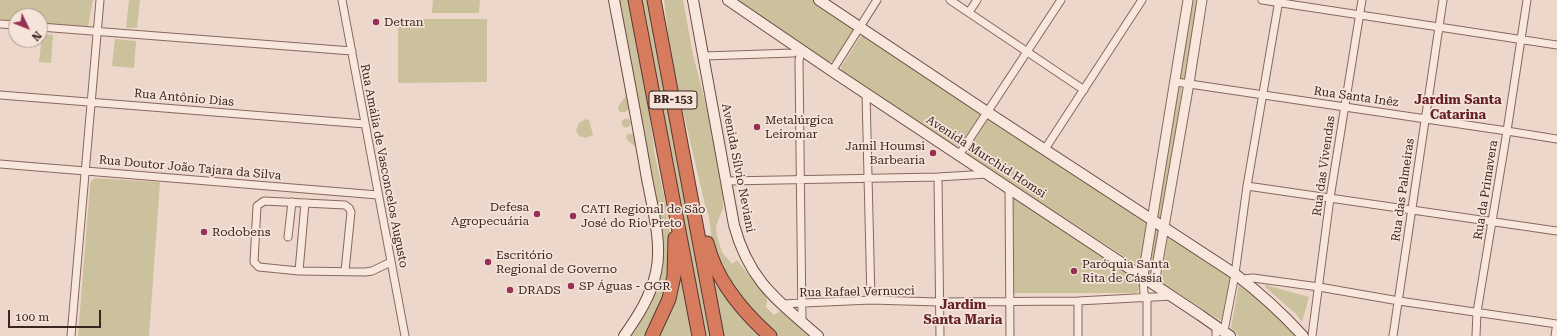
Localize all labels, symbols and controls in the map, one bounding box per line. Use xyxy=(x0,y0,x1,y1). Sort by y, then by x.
north arrow xyxy=(8,8,48,48)
place label: Detran xyxy=(384,15,423,29)
marker: Detran xyxy=(371,17,381,27)
text: N xyxy=(29,28,44,43)
street label: Rua Amália de Vasconcelos Augusto xyxy=(357,63,411,269)
street label: Rua Santa Inêz xyxy=(1313,84,1399,110)
street label: Rua Antônio Dias xyxy=(133,86,235,110)
road number: BR-153 xyxy=(649,91,697,109)
district label: Jardim Santa Catarina xyxy=(1414,92,1502,123)
street label: Avenida Sílvio Neviani xyxy=(718,102,758,234)
place label: Metalúrgica Leiromar xyxy=(765,113,834,141)
street label: Avenida Murchid Homsi xyxy=(923,113,1049,201)
street label: Rua das Vivendas xyxy=(1310,115,1338,217)
marker: Metalúrgica Leiromar xyxy=(752,122,762,132)
street label: Rua das Palmeiras xyxy=(1389,137,1417,243)
place label: Jamil Houmsi Barbearia xyxy=(845,139,925,167)
street label: Rua da Primavera xyxy=(1471,139,1501,241)
marker: Jamil Houmsi Barbearia xyxy=(928,148,938,158)
street label: Rua Doutor João Tajara da Silva xyxy=(98,153,282,183)
place label: Defesa Agropecuária xyxy=(451,200,529,228)
place label: CATI Regional de São José do Rio Preto xyxy=(581,202,705,230)
marker: Defesa Agropecuária xyxy=(532,209,542,219)
marker: CATI Regional de São José do Rio Preto xyxy=(568,211,578,221)
place label: Rodobens xyxy=(212,225,270,239)
marker: Rodobens xyxy=(199,227,209,237)
place label: Escritório Regional de Governo xyxy=(496,248,617,276)
marker: Escritório Regional de Governo xyxy=(483,257,493,267)
place label: Paróquia Santa Rita de Cássia xyxy=(1082,257,1169,285)
marker: Paróquia Santa Rita de Cássia xyxy=(1069,266,1079,276)
place label: SP Águas - GGR xyxy=(579,279,671,293)
marker: SP Águas - GGR xyxy=(566,281,576,291)
place label: DRADS xyxy=(518,283,561,297)
street label: Rua Rafael Vernucci xyxy=(799,284,915,300)
marker: DRADS xyxy=(505,285,515,295)
district label: Jardim Santa Maria xyxy=(924,297,1002,328)
scale bar xyxy=(10,302,103,328)
text: 100 m xyxy=(15,310,49,324)

